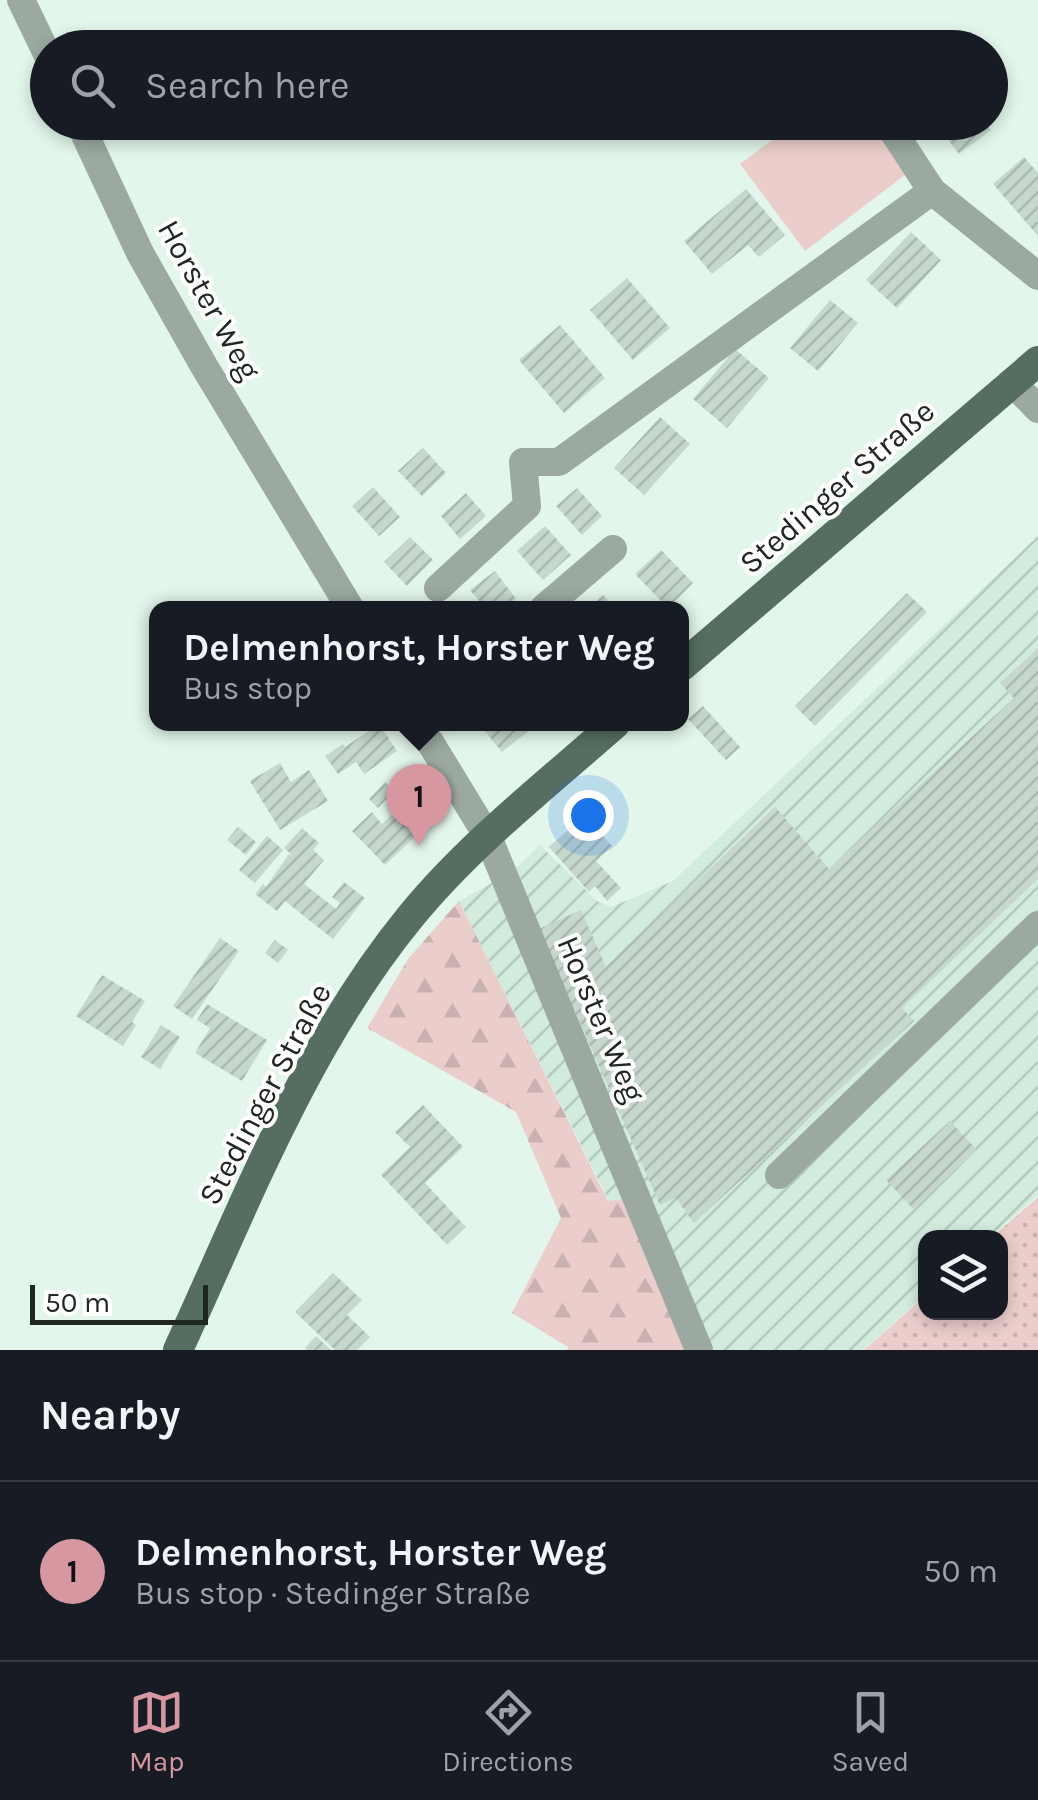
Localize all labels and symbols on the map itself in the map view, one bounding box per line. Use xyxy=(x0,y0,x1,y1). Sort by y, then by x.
street label: Horster Weg xyxy=(150,214,268,386)
street label: Stedinger Straße xyxy=(732,392,942,582)
pin: 1 xyxy=(386,764,452,846)
your location xyxy=(563,790,614,841)
street label: Horster Weg xyxy=(549,930,653,1108)
street label: Stedinger Straße xyxy=(191,977,339,1211)
scale bar xyxy=(30,1280,208,1324)

